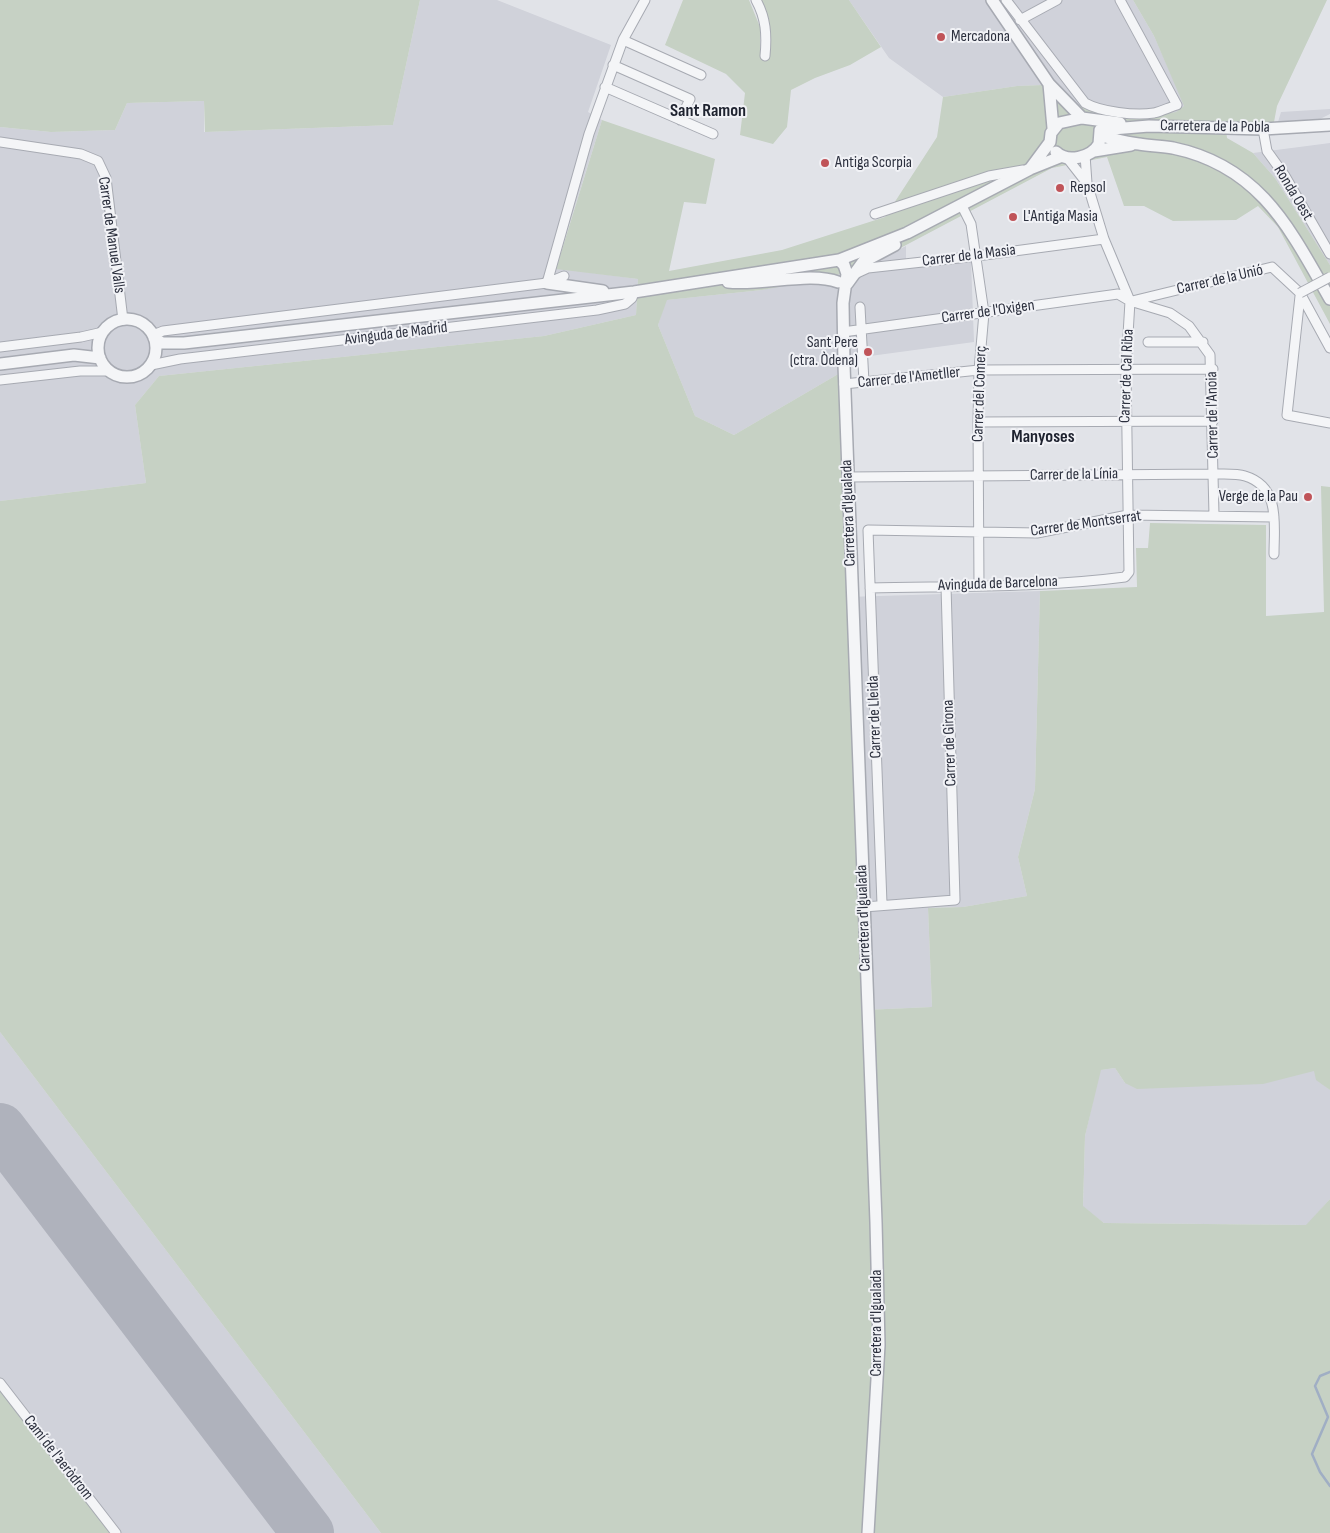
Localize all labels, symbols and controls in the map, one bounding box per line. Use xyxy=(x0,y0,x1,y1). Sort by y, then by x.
place label: Mercadona xyxy=(951,27,1010,47)
marker: Mercadona xyxy=(935,31,947,43)
district label: Sant Ramon xyxy=(670,100,746,122)
street label: Carretera de la Pobla xyxy=(1160,116,1270,138)
place label: Antiga Scorpia xyxy=(835,153,912,173)
marker: Antiga Scorpia xyxy=(819,157,831,169)
street label: Ronda Oest xyxy=(1269,162,1317,224)
street label: Carrer de Manuel Valls xyxy=(93,175,129,295)
place label: Repsol xyxy=(1070,178,1106,198)
marker: Repsol xyxy=(1054,182,1066,194)
place label: L'Antiga Masia xyxy=(1023,207,1098,227)
marker: L'Antiga Masia xyxy=(1007,211,1019,223)
street label: Carrer de la Masia xyxy=(921,241,1017,271)
street label: Carrer de la Unió xyxy=(1175,261,1265,299)
street label: Carrer de l'Oxigen xyxy=(940,296,1036,328)
street label: Avinguda de Madrid xyxy=(344,318,448,350)
street label: Carrer de Cal Riba xyxy=(1116,329,1138,423)
place label: Sant Pere (ctra. Òdena) xyxy=(790,333,858,371)
street label: Carrer del Comerç xyxy=(969,345,991,443)
marker: Sant Pere (ctra. Òdena) xyxy=(862,346,874,358)
street label: Carrer de l'Ametller xyxy=(857,363,961,393)
street label: Carrer de l'Anoia xyxy=(1203,371,1223,459)
district label: Manyoses xyxy=(1011,426,1075,448)
street label: Carretera d'Igualada xyxy=(838,459,860,567)
street label: Carrer de la Línia xyxy=(1030,465,1118,485)
place label: Verge de la Pau xyxy=(1219,487,1298,507)
marker: Verge de la Pau xyxy=(1302,491,1314,503)
street label: Carrer de Montserrat xyxy=(1029,507,1143,541)
street label: Avinguda de Barcelona xyxy=(938,572,1058,596)
street label: Carrer de Lleida xyxy=(864,675,886,759)
street label: Carrer de Girona xyxy=(939,699,961,787)
street label: Carretera d'Igualada xyxy=(853,864,875,972)
street label: Carretera d'Igualada xyxy=(867,1270,887,1376)
street label: Camí de l'aeròdrom xyxy=(19,1412,97,1504)

